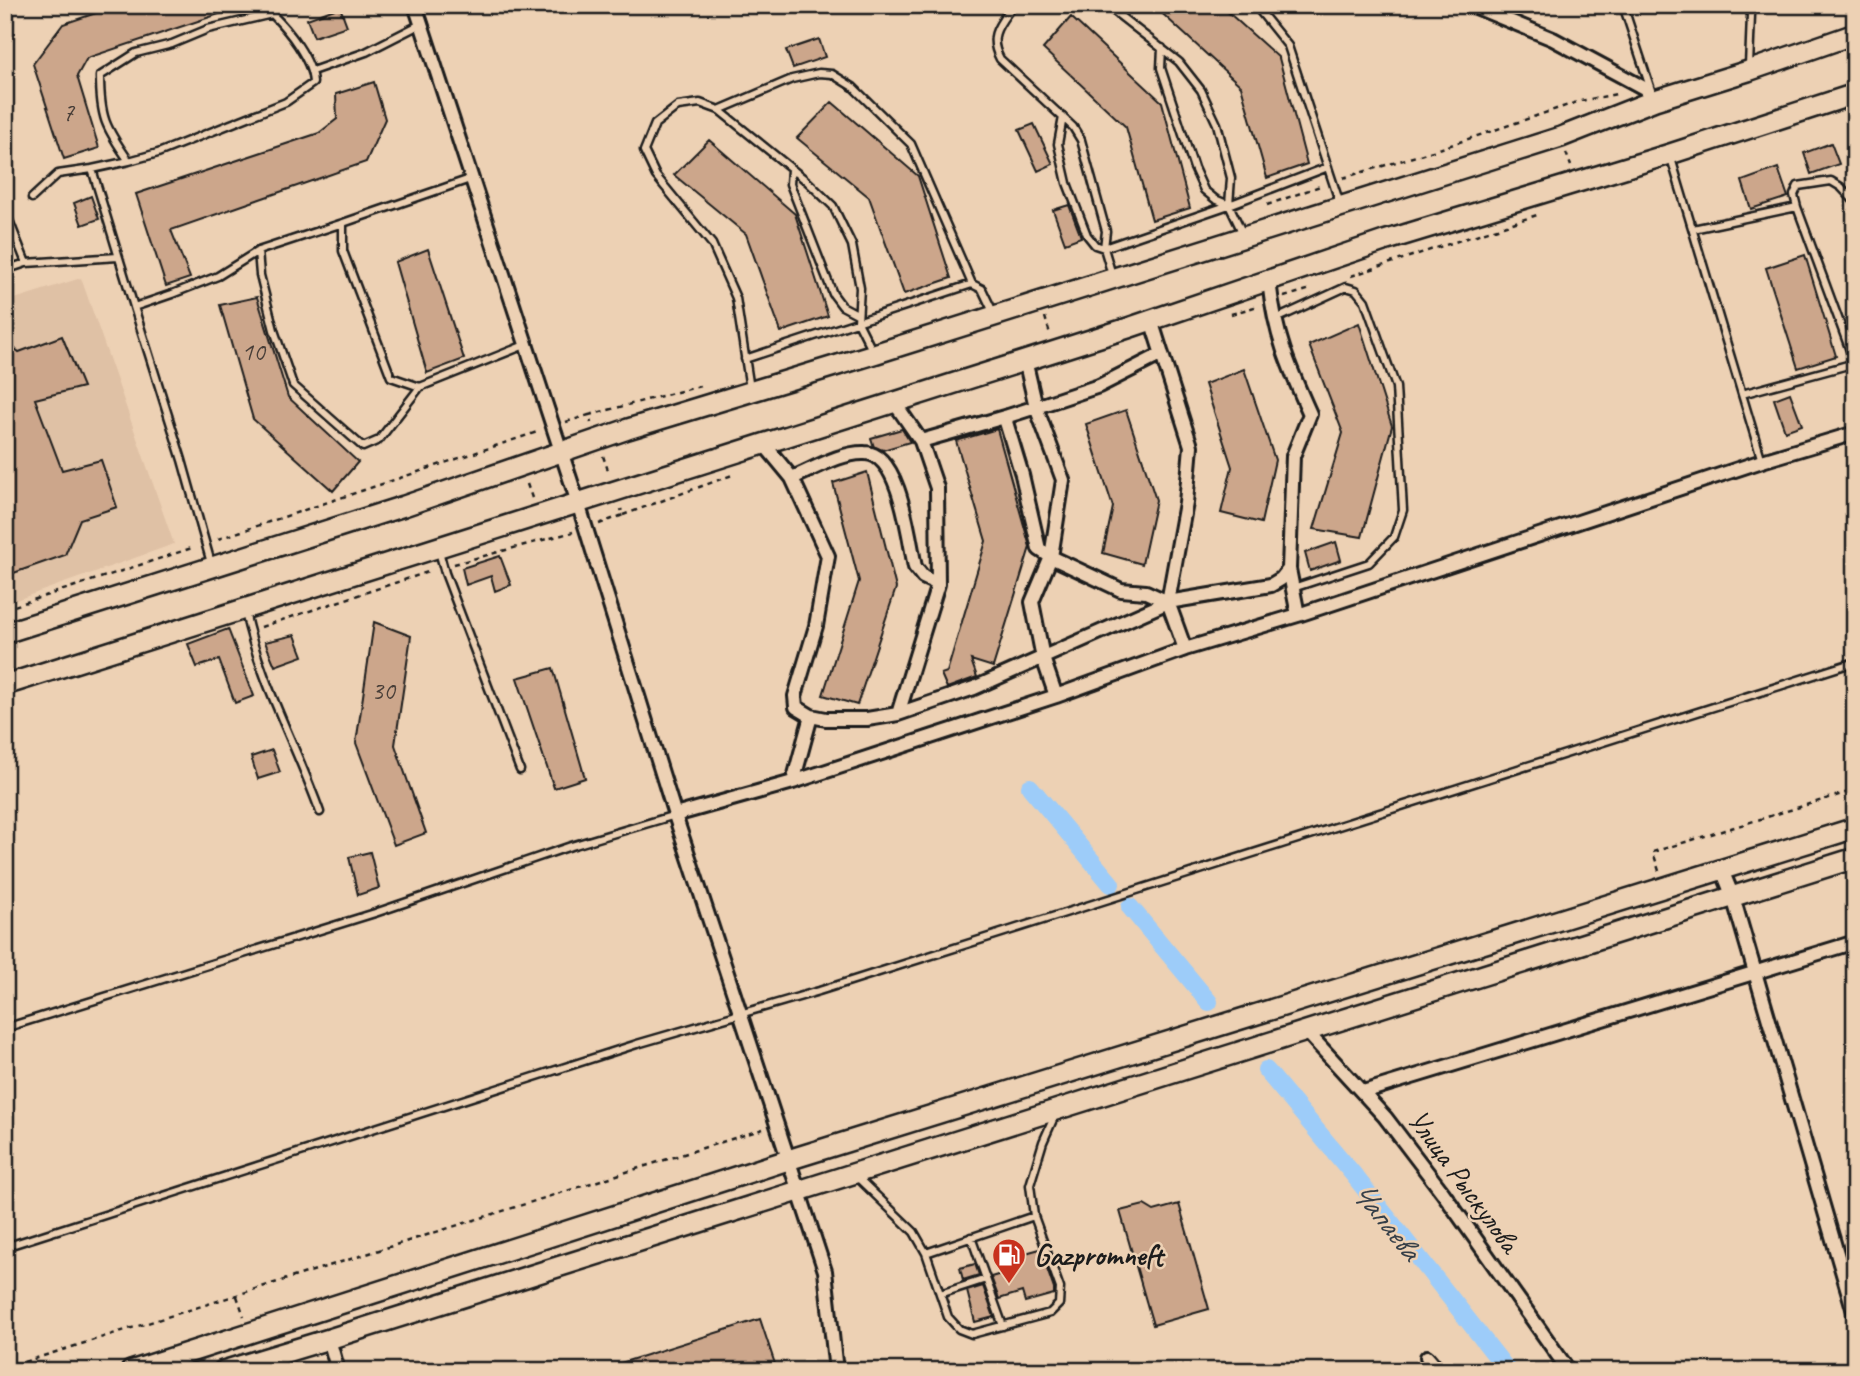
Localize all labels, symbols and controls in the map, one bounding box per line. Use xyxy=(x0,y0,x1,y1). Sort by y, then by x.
house number: 7 xyxy=(62,96,75,129)
house number: 10 xyxy=(241,335,267,368)
house number: 30 xyxy=(371,674,397,707)
street label: Улица Рыскулова xyxy=(1399,1102,1530,1262)
water label: Чапаева xyxy=(1342,1173,1433,1270)
fuel station icon: Gazpromneft xyxy=(990,1236,1028,1285)
place label: Gazpromneft xyxy=(1034,1236,1167,1274)

